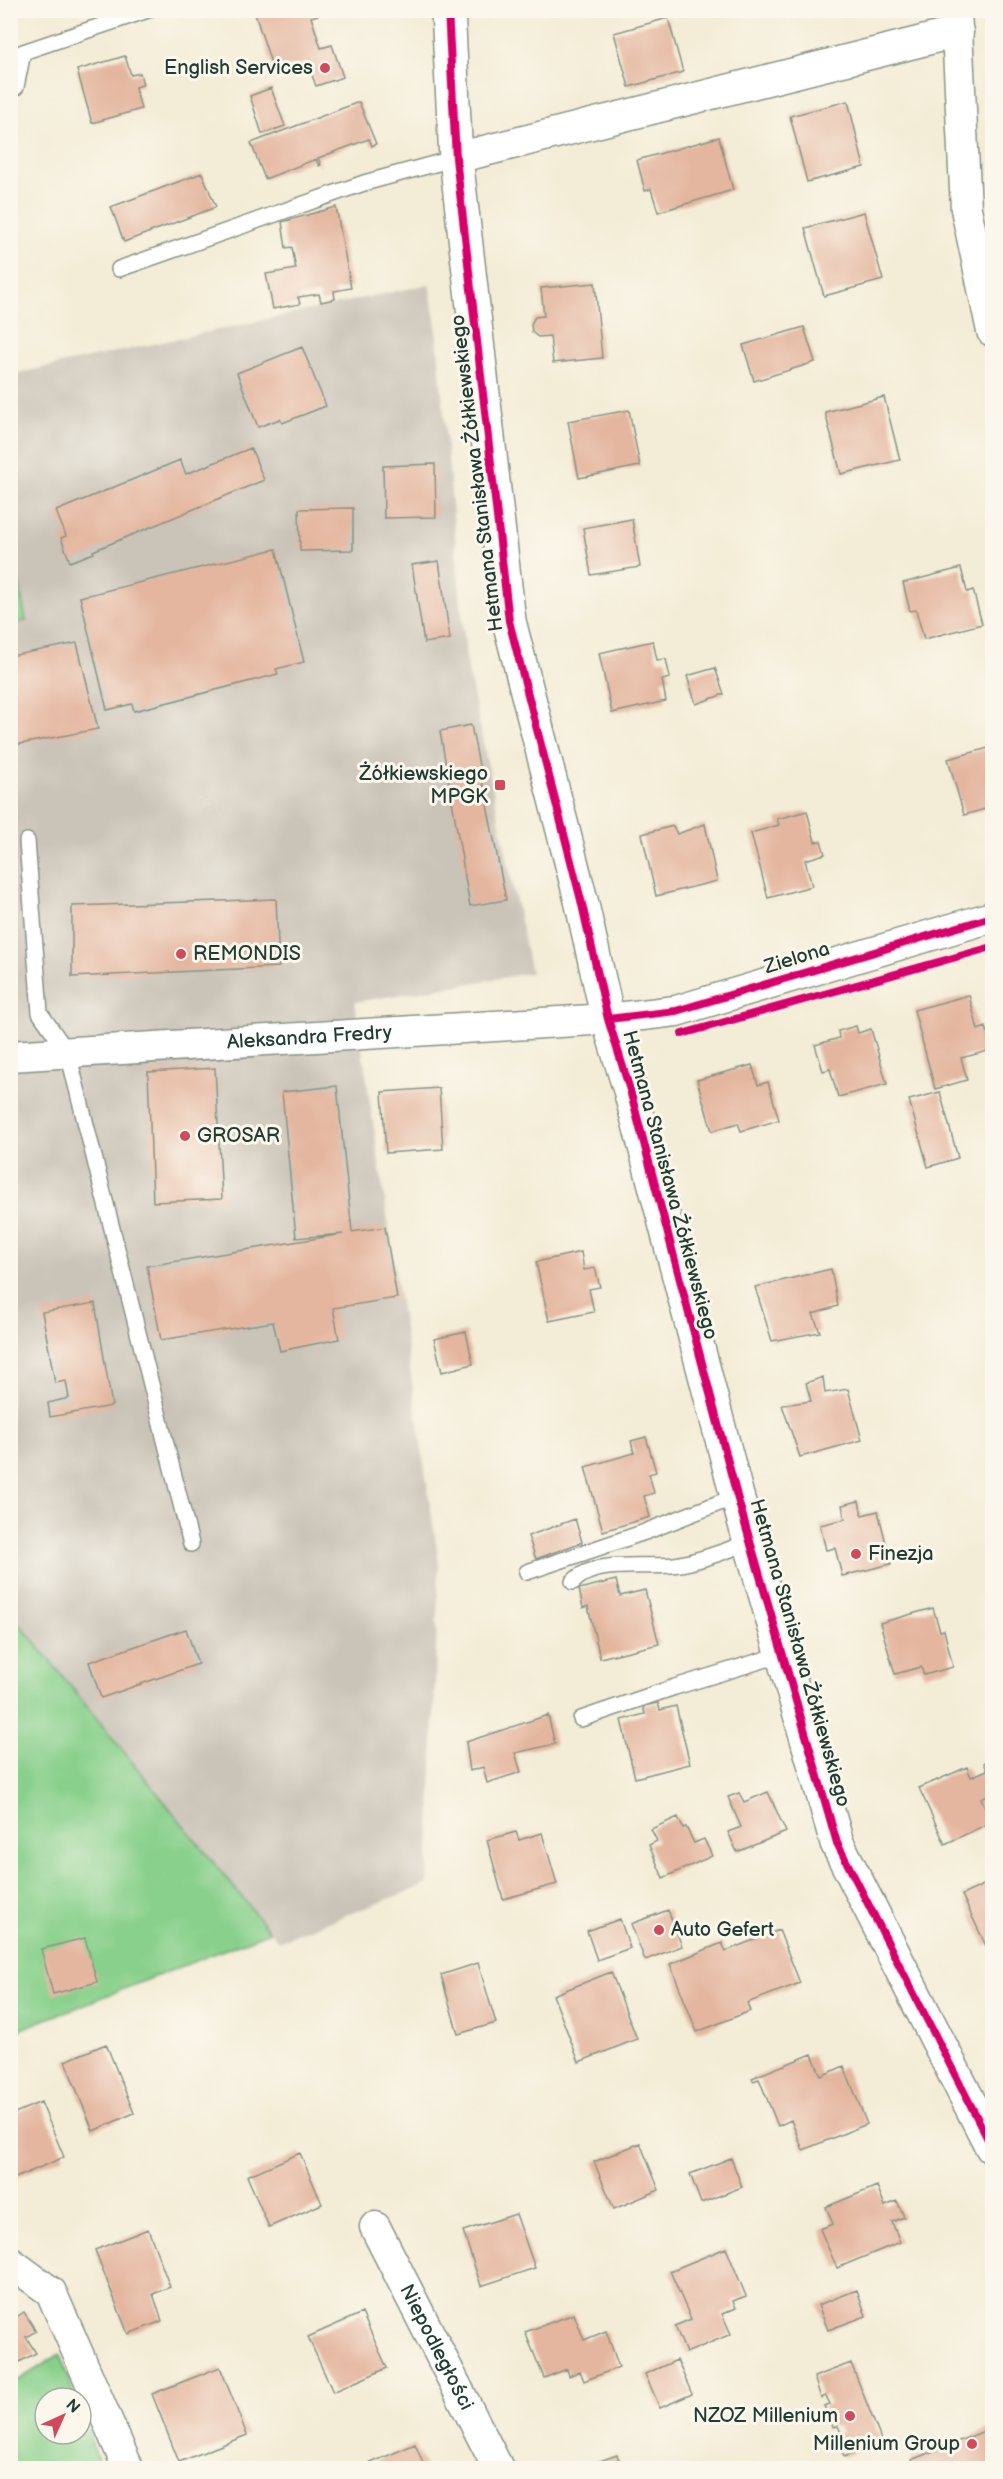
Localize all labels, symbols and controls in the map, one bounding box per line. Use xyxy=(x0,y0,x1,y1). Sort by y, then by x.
place label: English Services xyxy=(164,56,313,80)
marker: English Services xyxy=(318,61,332,75)
street label: Hetmana Stanisława Żółkiewskiego xyxy=(445,313,508,633)
place label: Żółkiewskiego MPGK xyxy=(358,761,488,809)
marker: Żółkiewskiego MPGK xyxy=(493,778,507,792)
street label: Zielona xyxy=(760,937,833,980)
place label: REMONDIS xyxy=(193,942,301,966)
marker: REMONDIS xyxy=(174,947,188,961)
street label: Aleksandra Fredry xyxy=(226,1020,393,1055)
street label: Hetmana Stanisława Żółkiewskiego xyxy=(617,1028,724,1342)
place label: GROSAR xyxy=(197,1124,280,1148)
marker: GROSAR xyxy=(178,1129,192,1143)
street label: Hetmana Stanisława Żółkiewskiego xyxy=(744,1496,856,1810)
place label: Finezja xyxy=(868,1542,934,1566)
marker: Finezja xyxy=(849,1547,863,1561)
place label: Auto Gefert xyxy=(671,1918,774,1942)
marker: Auto Gefert xyxy=(652,1923,666,1937)
street label: Niepodległości xyxy=(394,2280,478,2414)
north arrow xyxy=(33,2386,93,2446)
text: N xyxy=(62,2395,84,2417)
place label: NZOZ Millenium xyxy=(693,2404,838,2428)
marker: NZOZ Millenium xyxy=(843,2409,857,2423)
place label: Millenium Group xyxy=(813,2432,960,2456)
marker: Millenium Group xyxy=(965,2437,979,2451)

